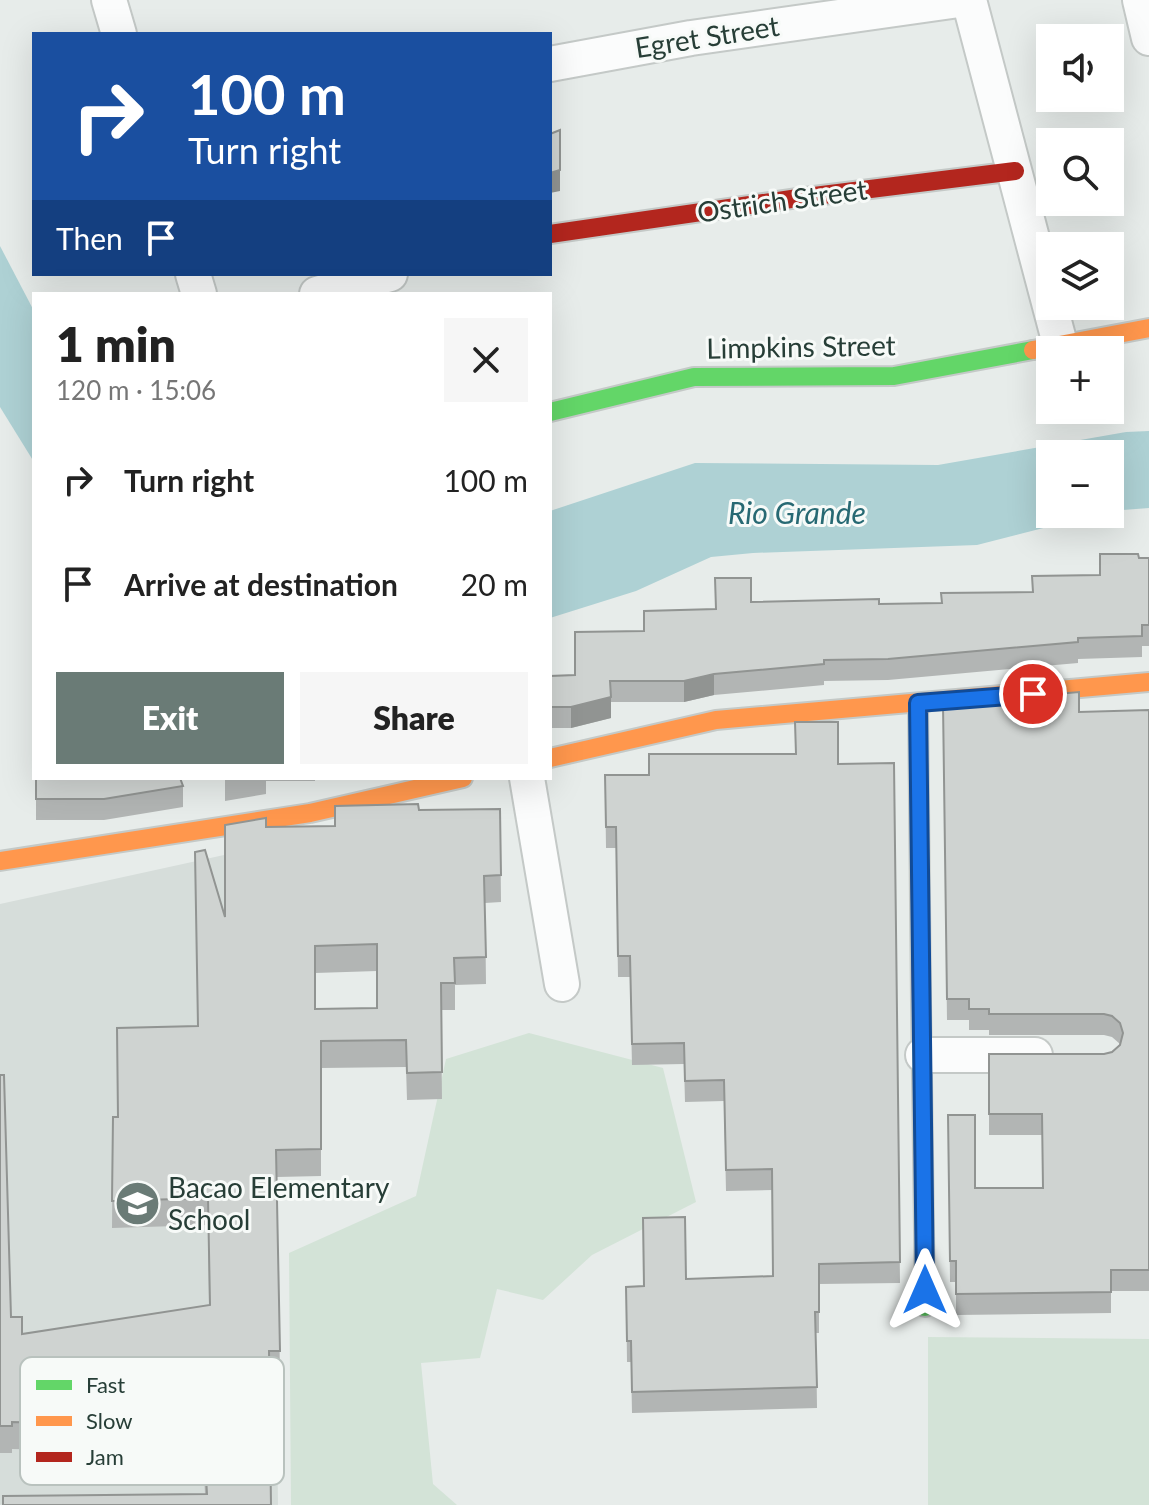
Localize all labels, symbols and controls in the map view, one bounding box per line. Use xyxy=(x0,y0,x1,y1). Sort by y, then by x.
street label: Egret Street xyxy=(632,8,781,64)
map controls xyxy=(1036,24,1124,528)
button: sound xyxy=(1036,24,1124,112)
text: 100 m xyxy=(188,60,346,127)
icon: right xyxy=(56,64,160,168)
text: Turn right xyxy=(188,128,341,172)
button: search xyxy=(1036,128,1124,216)
street label: Ostrich Street xyxy=(695,171,869,229)
icon: arrive xyxy=(139,216,183,260)
text: Then xyxy=(56,220,123,256)
button: layers xyxy=(1036,232,1124,320)
text: 1 min xyxy=(56,315,176,372)
button: close xyxy=(444,318,528,402)
street label: Limpkins Street xyxy=(706,327,896,365)
button: + xyxy=(1036,336,1124,424)
text: 120 m · 15:06 xyxy=(56,374,216,406)
button: − xyxy=(1036,440,1124,528)
icon: right xyxy=(56,458,100,502)
text: Turn right xyxy=(124,462,254,498)
text: 100 m xyxy=(443,462,528,498)
water label: Rio Grande xyxy=(728,494,866,530)
icon: arrive xyxy=(56,562,100,606)
text: Arrive at destination xyxy=(124,566,398,602)
text: 20 m xyxy=(461,566,528,602)
pin xyxy=(999,660,1067,728)
button: Exit xyxy=(56,672,284,764)
button: Share xyxy=(300,672,528,764)
icon: arrive xyxy=(1011,672,1055,716)
place label: Bacao Elementary School xyxy=(168,1170,390,1236)
school or university icon: Bacao Elementary School xyxy=(113,1180,161,1228)
position arrow xyxy=(883,1248,967,1332)
legend xyxy=(20,1357,284,1485)
text: Fast xyxy=(86,1371,125,1398)
text: Slow xyxy=(86,1407,133,1434)
text: Jam xyxy=(86,1443,124,1470)

